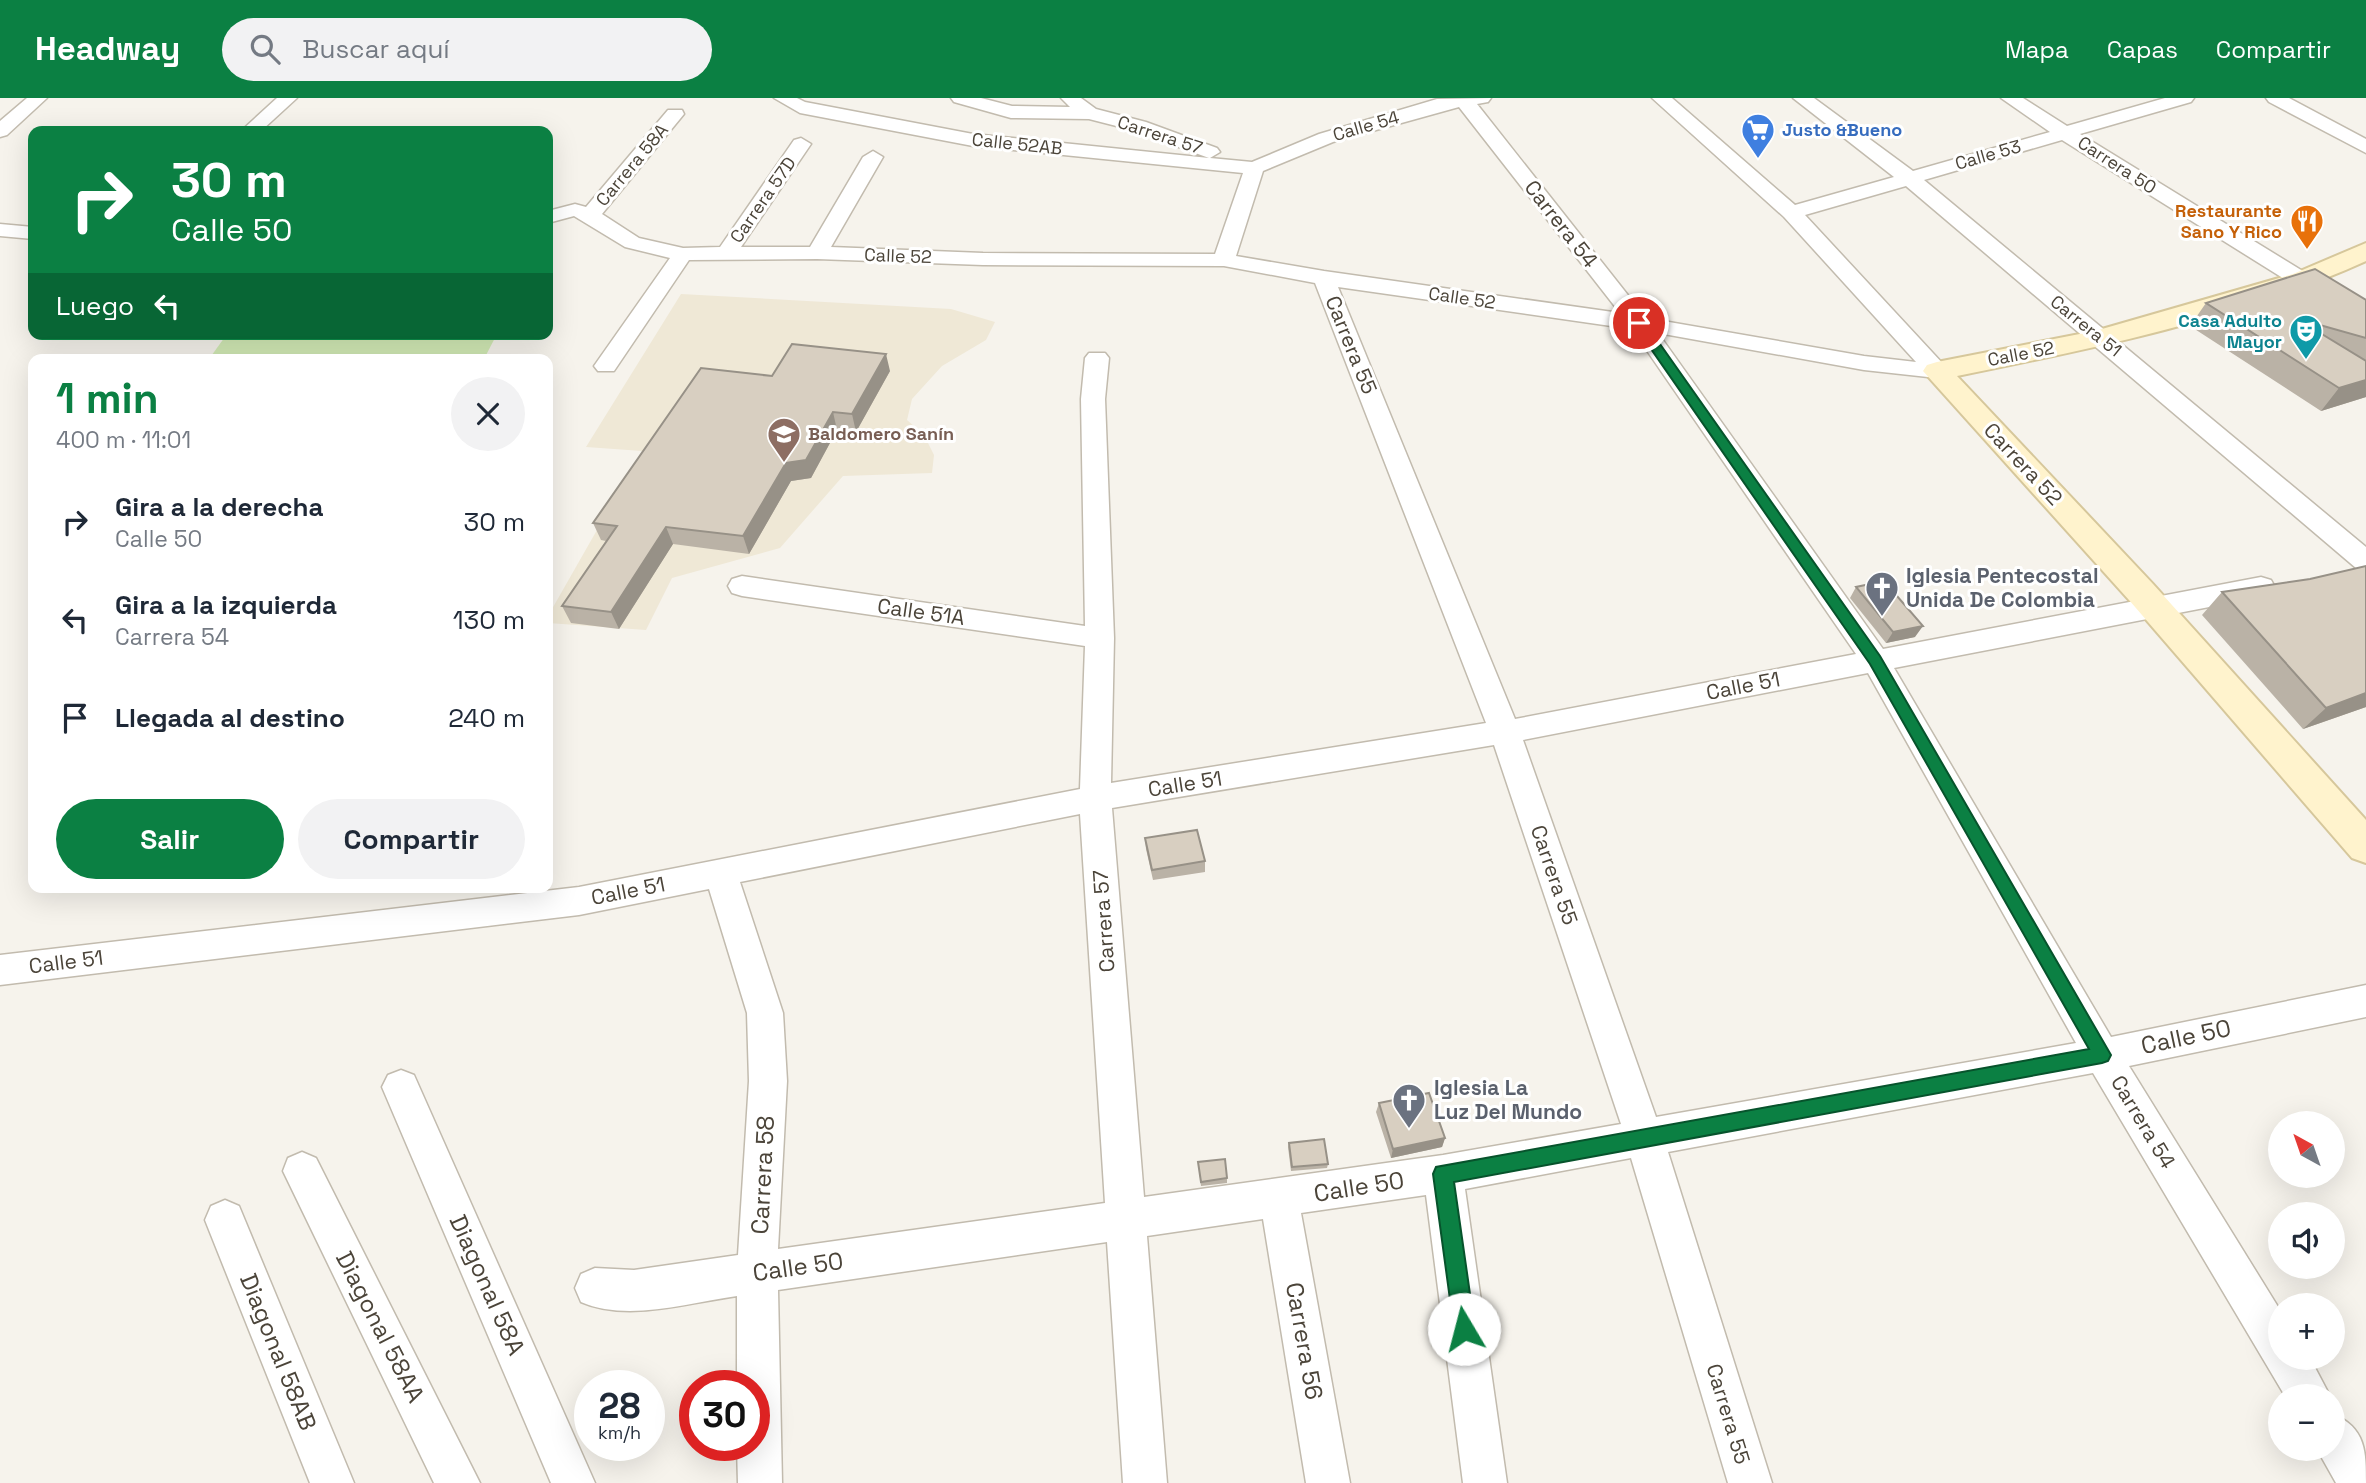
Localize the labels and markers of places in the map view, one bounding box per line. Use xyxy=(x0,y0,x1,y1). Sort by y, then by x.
supermarket icon: Justo &Bueno xyxy=(1739,111,1777,160)
place label: Justo &Bueno xyxy=(1782,118,1902,141)
place label: Restaurante Sano Y Rico xyxy=(2175,199,2282,243)
restaurant icon: Restaurante Sano Y Rico xyxy=(2288,202,2326,251)
pin xyxy=(1609,293,1669,353)
place label: Casa Adulto Mayor xyxy=(2178,309,2282,353)
theatre icon: Casa Adulto Mayor xyxy=(2287,312,2325,361)
school or university icon: Baldomero Sanín xyxy=(765,415,803,464)
place label: Baldomero Sanín xyxy=(808,422,954,445)
place label: Iglesia Pentecostal Unida De Colombia xyxy=(1906,562,2098,613)
church icon: Iglesia Pentecostal Unida De Colombia xyxy=(1863,569,1901,618)
place label: Iglesia La Luz Del Mundo xyxy=(1434,1074,1582,1125)
church icon: Iglesia La Luz Del Mundo xyxy=(1390,1081,1428,1130)

